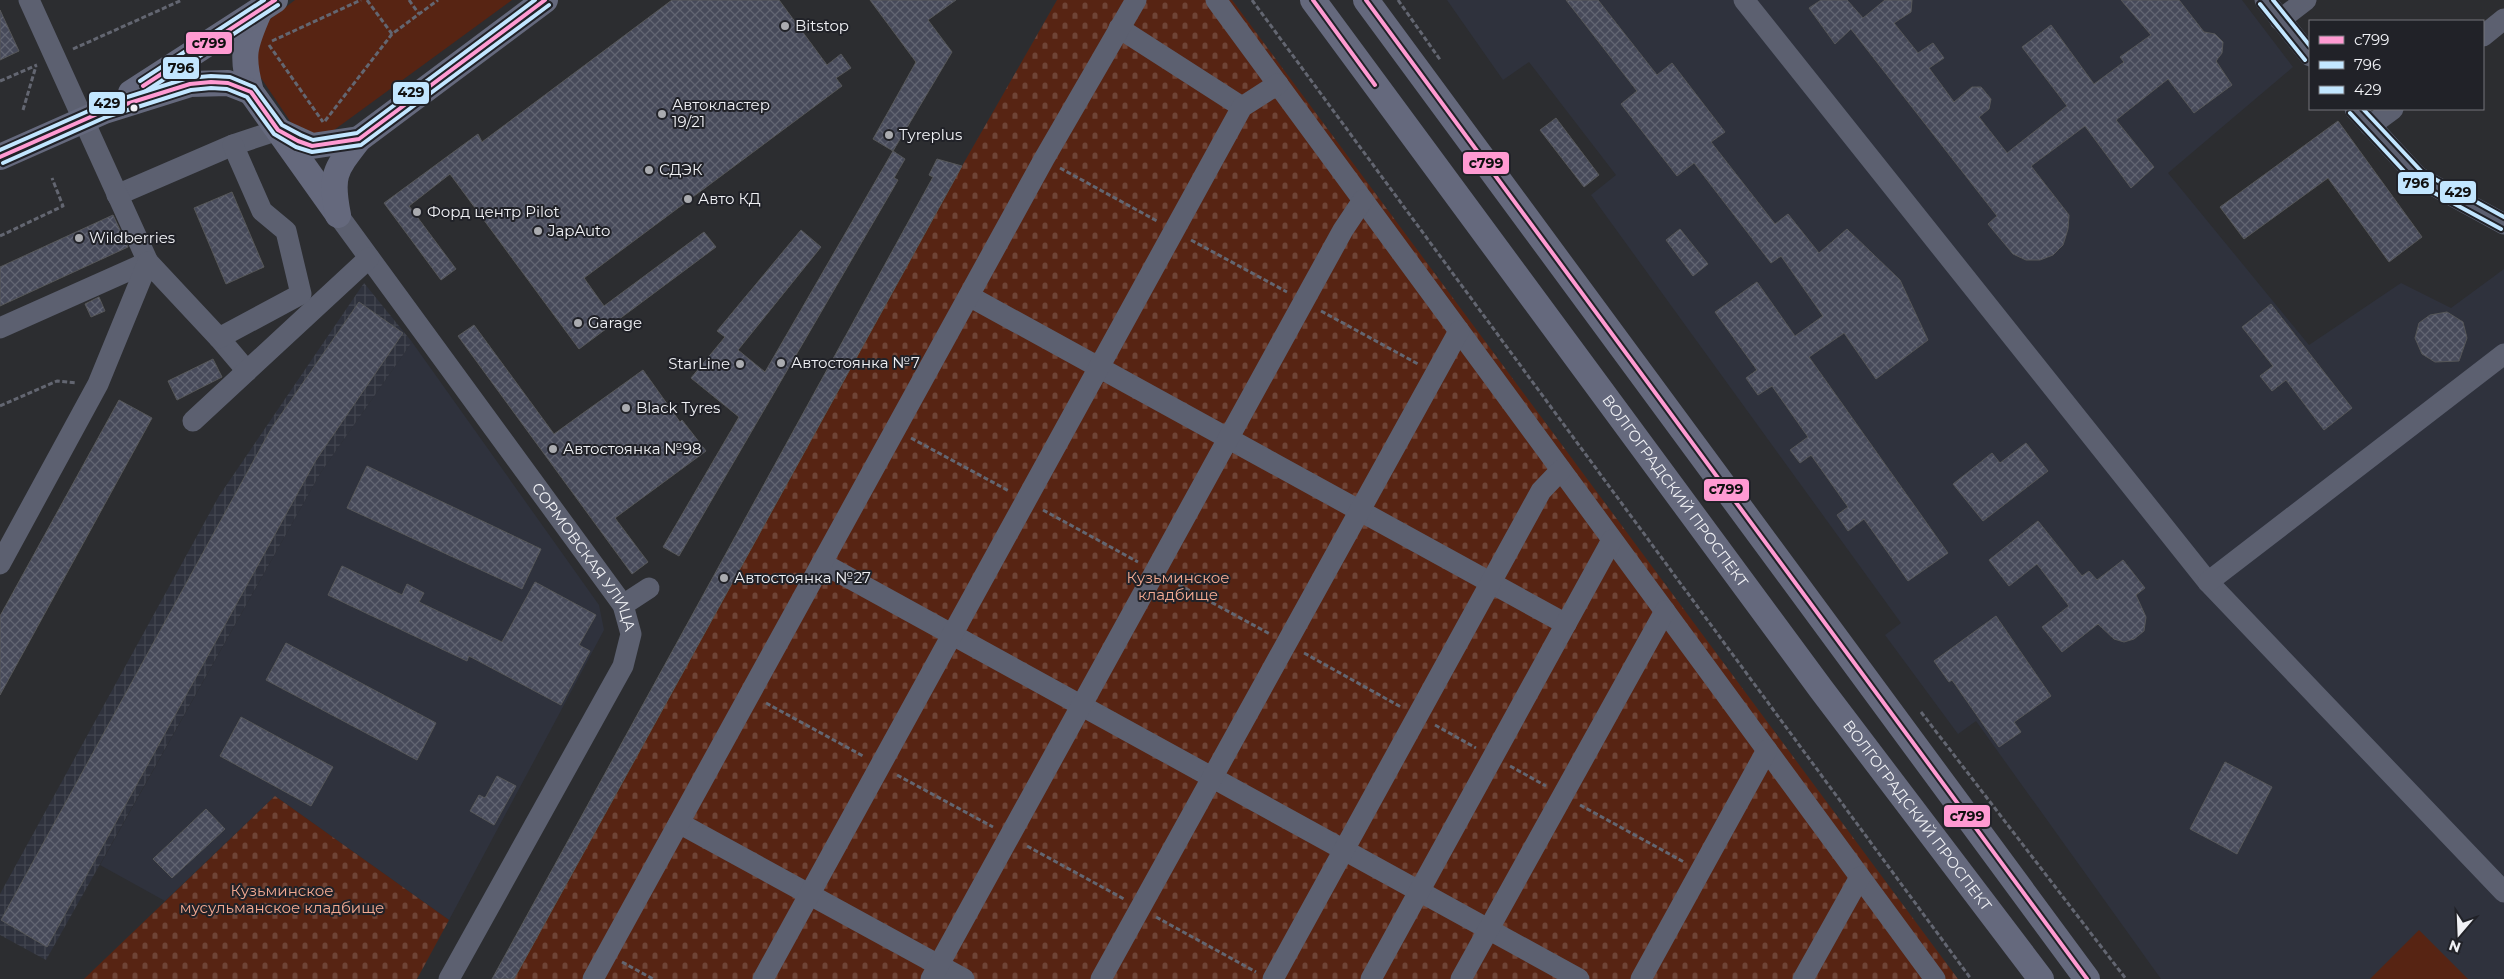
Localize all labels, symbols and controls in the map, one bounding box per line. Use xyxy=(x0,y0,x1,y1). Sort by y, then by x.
place label: Bitstop xyxy=(795,16,849,35)
marker: Bitstop xyxy=(779,20,791,32)
legend xyxy=(2309,20,2484,110)
text: с799 xyxy=(2354,30,2389,49)
line badge: с799 xyxy=(185,31,233,55)
text: с799 xyxy=(192,34,226,52)
text: 796 xyxy=(2354,55,2381,74)
line badge: 796 xyxy=(162,56,200,80)
text: 796 xyxy=(168,59,194,77)
text: 429 xyxy=(2354,80,2382,99)
line badge: 429 xyxy=(392,81,430,105)
text: 429 xyxy=(398,83,424,101)
line badge: 429 xyxy=(88,91,126,115)
text: 429 xyxy=(94,94,120,112)
place label: Автокластер 19/21 xyxy=(672,95,770,131)
unlabelled marker xyxy=(129,103,139,113)
marker: Автокластер 19/21 xyxy=(656,108,668,120)
place label: Tyreplus xyxy=(899,125,962,144)
marker: Tyreplus xyxy=(883,129,895,141)
line badge: с799 xyxy=(1462,151,1510,175)
text: с799 xyxy=(1469,154,1503,172)
place label: СДЭК xyxy=(659,160,703,179)
marker: СДЭК xyxy=(643,164,655,176)
line badge: 796 xyxy=(2397,171,2435,195)
text: 796 xyxy=(2403,174,2429,192)
line badge: 429 xyxy=(2439,180,2477,204)
text: 429 xyxy=(2445,183,2471,201)
place label: Авто КД xyxy=(698,189,761,208)
marker: Авто КД xyxy=(682,193,694,205)
place label: Форд центр Pilot xyxy=(427,202,560,221)
marker: Форд центр Pilot xyxy=(411,206,423,218)
place label: JapAuto xyxy=(547,221,610,240)
marker: JapAuto xyxy=(532,225,544,237)
place label: Wildberries xyxy=(89,228,175,247)
marker: Wildberries xyxy=(73,232,85,244)
place label: Garage xyxy=(588,313,642,332)
marker: Garage xyxy=(572,317,584,329)
place label: Автостоянка №7 xyxy=(791,353,920,372)
place label: StarLine xyxy=(668,354,730,373)
marker: Автостоянка №7 xyxy=(775,357,787,369)
marker: StarLine xyxy=(734,358,746,370)
street label: ВОЛГОГРАДСКИЙ ПРОСПЕКТ xyxy=(1598,391,1753,591)
place label: Black Tyres xyxy=(636,398,720,417)
marker: Black Tyres xyxy=(620,402,632,414)
place label: Автостоянка №98 xyxy=(563,439,702,458)
marker: Автостоянка №98 xyxy=(547,443,559,455)
line badge: с799 xyxy=(1703,478,1750,502)
street label: СОРМОВСКАЯ УЛИЦА xyxy=(528,479,640,633)
text: с799 xyxy=(1709,480,1743,498)
place label: Автостоянка №27 xyxy=(734,568,871,587)
park label: Кузьминское кладбище xyxy=(1127,568,1230,604)
marker: Автостоянка №27 xyxy=(718,572,730,584)
street label: ВОЛГОГРАДСКИЙ ПРОСПЕКТ xyxy=(1839,716,1996,915)
line badge: с799 xyxy=(1943,804,1991,828)
text: с799 xyxy=(1950,807,1984,825)
park label: Кузьминское мусульманское кладбище xyxy=(180,881,384,917)
north arrow xyxy=(2434,909,2484,959)
text: N xyxy=(2446,936,2463,957)

